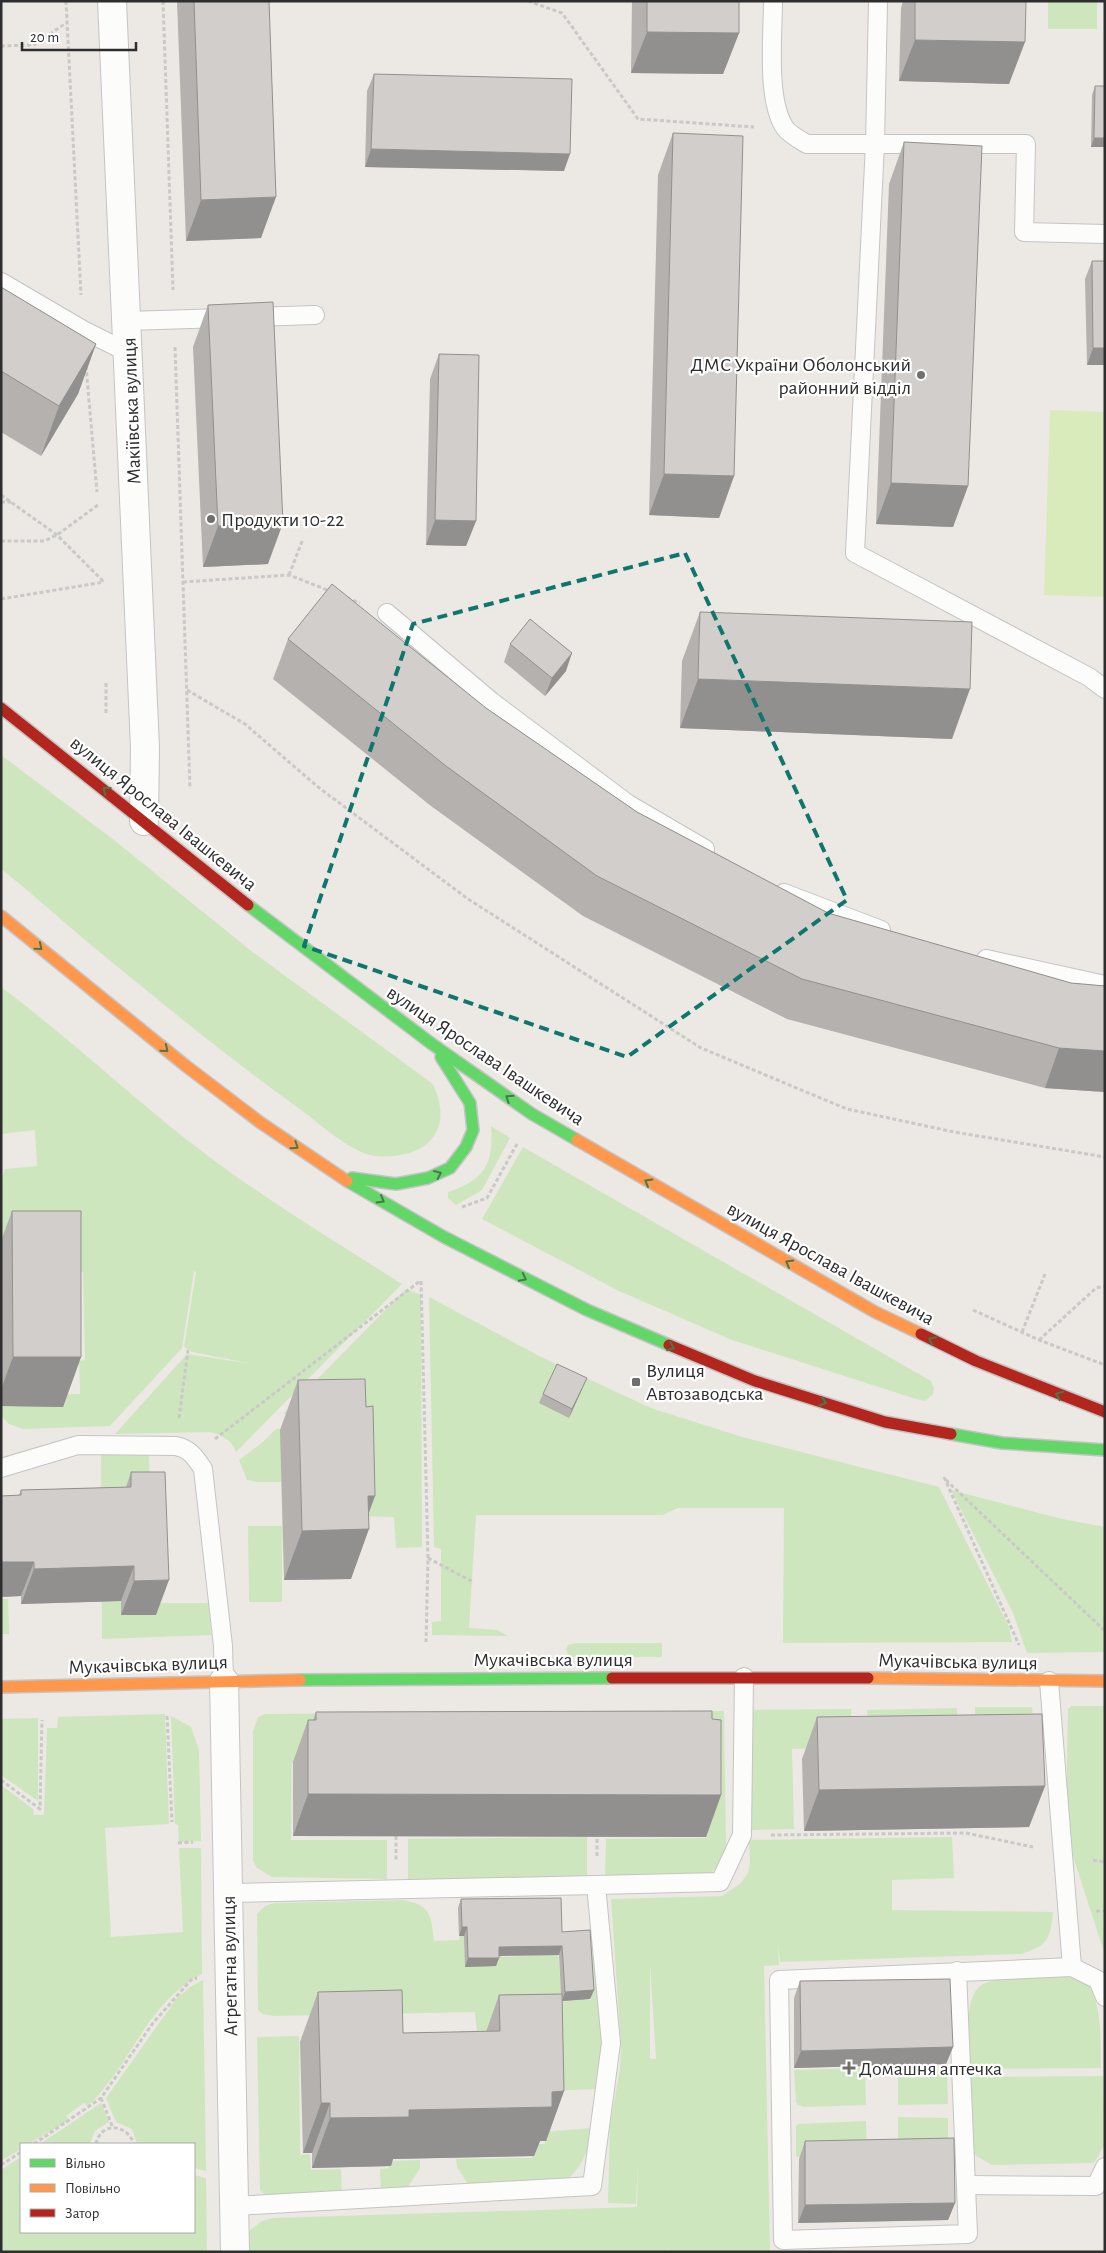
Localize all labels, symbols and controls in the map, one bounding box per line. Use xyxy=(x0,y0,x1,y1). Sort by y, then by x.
scale bar xyxy=(22,20,136,52)
text: 20 m xyxy=(30,30,59,45)
street label: Макіївська вулиця xyxy=(119,337,145,485)
place label: ДМС України Оболонський районний відділ xyxy=(691,355,911,398)
marker: ДМС України Оболонський районний відділ xyxy=(915,369,927,381)
place label: Продукти 10-22 xyxy=(221,510,344,530)
marker: Продукти 10-22 xyxy=(205,513,217,525)
street label: вулиця Ярослава Івашкевича xyxy=(66,733,260,895)
one-way arrow xyxy=(102,787,111,796)
one-way arrow xyxy=(33,941,42,949)
street label: вулиця Ярослава Івашкевича xyxy=(383,982,588,1129)
one-way arrow xyxy=(160,1044,169,1053)
one-way arrow xyxy=(505,1095,515,1104)
one-way arrow xyxy=(290,1140,299,1149)
one-way arrow xyxy=(433,1169,442,1180)
one-way arrow xyxy=(645,1178,654,1188)
one-way arrow xyxy=(375,1194,384,1204)
street label: вулиця Ярослава Івашкевича xyxy=(724,1199,938,1329)
one-way arrow xyxy=(786,1259,795,1269)
one-way arrow xyxy=(518,1272,527,1282)
one-way arrow xyxy=(928,1336,937,1346)
one-way arrow xyxy=(666,1341,674,1351)
place label: Вулиця Автозаводська xyxy=(646,1361,763,1404)
marker: Вулиця Автозаводська xyxy=(630,1376,642,1388)
one-way arrow xyxy=(1055,1391,1064,1401)
one-way arrow xyxy=(818,1397,827,1407)
street label: Мукачівська вулиця xyxy=(473,1650,633,1670)
street label: Мукачівська вулиця xyxy=(878,1651,1038,1673)
street label: Мукачівська вулиця xyxy=(68,1652,228,1678)
street label: Агрегатна вулиця xyxy=(219,1895,241,2037)
place label: Домашня аптечка xyxy=(859,2059,1002,2079)
marker: Домашня аптечка xyxy=(843,2062,855,2074)
legend xyxy=(20,2143,195,2233)
text: Вільно xyxy=(65,2156,105,2171)
text: Повільно xyxy=(65,2181,121,2196)
text: Затор xyxy=(65,2206,100,2221)

